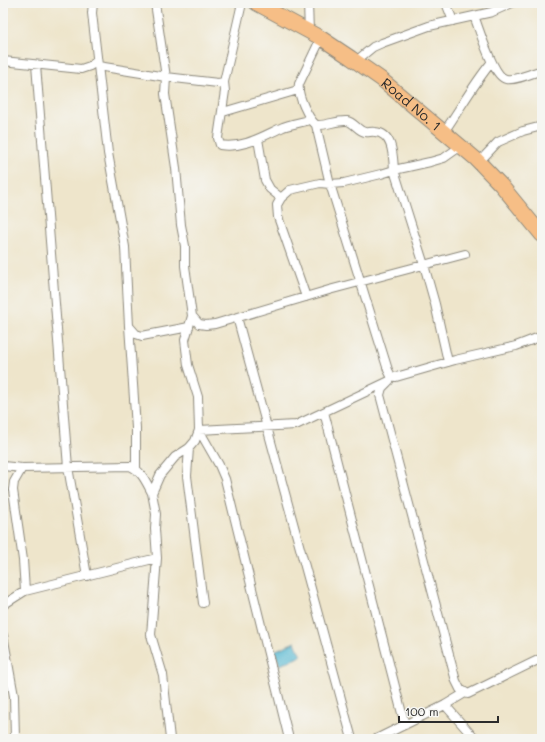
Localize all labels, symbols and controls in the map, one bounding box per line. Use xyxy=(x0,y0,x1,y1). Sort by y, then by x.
street label: Road No. 1 xyxy=(378,73,446,135)
scale bar xyxy=(399,698,498,724)
text: 100 m xyxy=(405,703,439,719)

